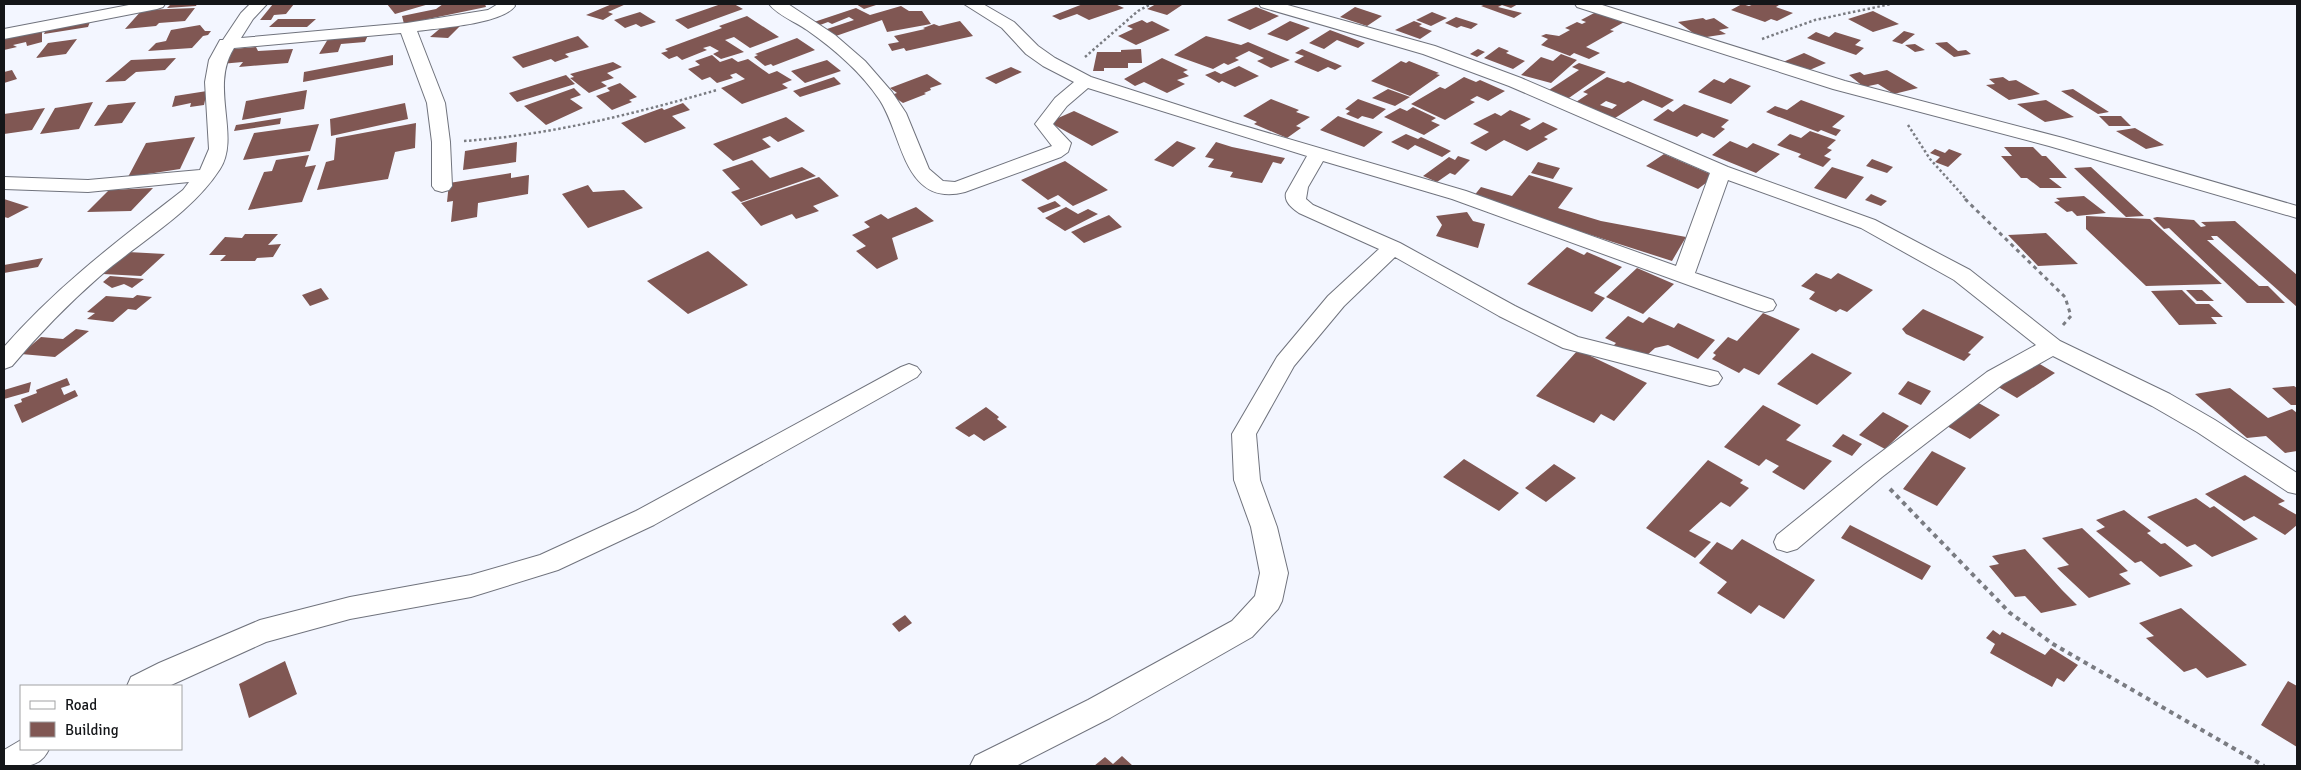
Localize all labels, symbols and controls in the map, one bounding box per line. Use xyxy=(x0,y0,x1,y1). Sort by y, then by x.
legend xyxy=(20,685,182,750)
text: Road xyxy=(65,696,97,714)
text: Building xyxy=(65,721,119,739)

